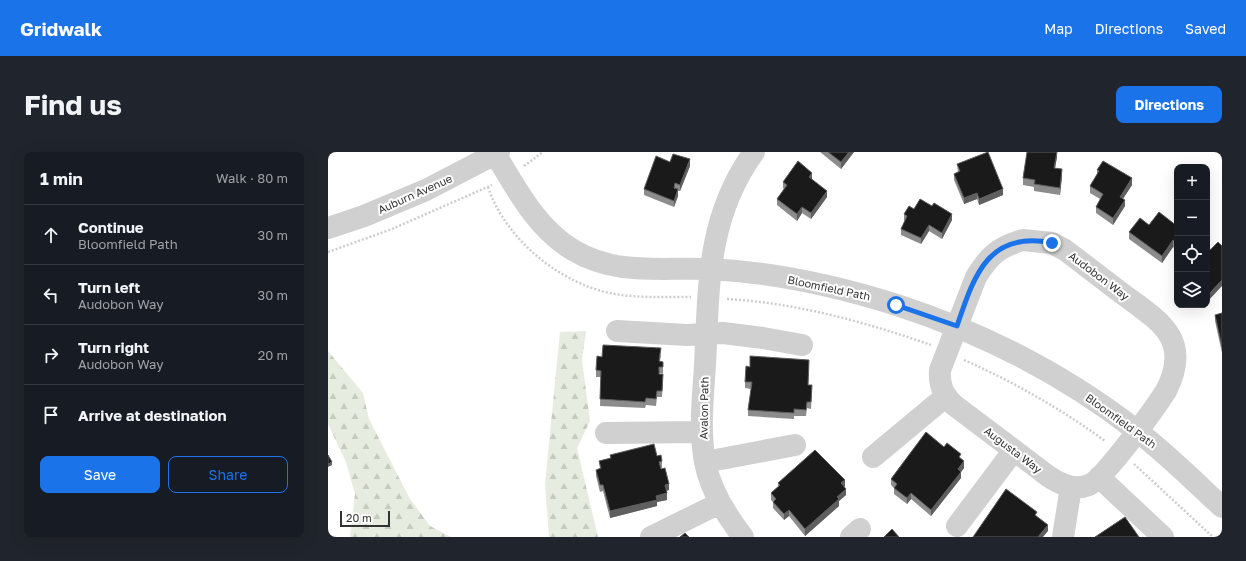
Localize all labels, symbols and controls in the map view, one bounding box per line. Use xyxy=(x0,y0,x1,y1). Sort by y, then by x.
text: Gridwalk xyxy=(20,17,102,40)
text: Map xyxy=(1044,20,1073,37)
text: Directions xyxy=(1095,20,1163,37)
text: Saved xyxy=(1185,20,1226,37)
button: Directions xyxy=(1116,86,1222,123)
text: Find us xyxy=(24,88,122,121)
map controls xyxy=(1174,164,1210,308)
button: + xyxy=(1174,164,1210,200)
text: 1 min xyxy=(40,168,83,189)
text: Walk · 80 m xyxy=(216,170,288,186)
street label: Auburn Avenue xyxy=(376,171,454,216)
button: − xyxy=(1174,200,1210,236)
text: Continue xyxy=(78,218,144,236)
icon: ahead xyxy=(40,224,62,246)
text: 30 m xyxy=(258,227,288,243)
route end xyxy=(1043,234,1061,252)
text: Bloomfield Path xyxy=(78,236,178,252)
button: locate xyxy=(1174,236,1210,272)
street label: Audobon Way xyxy=(1067,249,1132,303)
street label: Bloomfield Path xyxy=(786,272,872,303)
button: layers xyxy=(1174,272,1210,308)
text: Turn left xyxy=(78,278,140,296)
icon: left xyxy=(40,284,62,306)
text: 30 m xyxy=(258,287,288,303)
text: Audobon Way xyxy=(78,296,163,312)
route start xyxy=(887,296,905,314)
text: Turn right xyxy=(78,338,149,356)
icon: right xyxy=(40,344,62,366)
text: 20 m xyxy=(258,347,288,363)
text: Audobon Way xyxy=(78,356,163,372)
street label: Avalon Path xyxy=(696,377,711,439)
street label: Bloomfield Path xyxy=(1083,391,1159,451)
icon: arrive xyxy=(40,404,62,426)
text: Arrive at destination xyxy=(78,406,227,424)
street label: Augusta Way xyxy=(982,424,1045,475)
button: Save xyxy=(40,456,160,493)
button: Share xyxy=(168,456,288,493)
scale bar xyxy=(340,509,390,528)
text: 20 m xyxy=(346,511,372,524)

